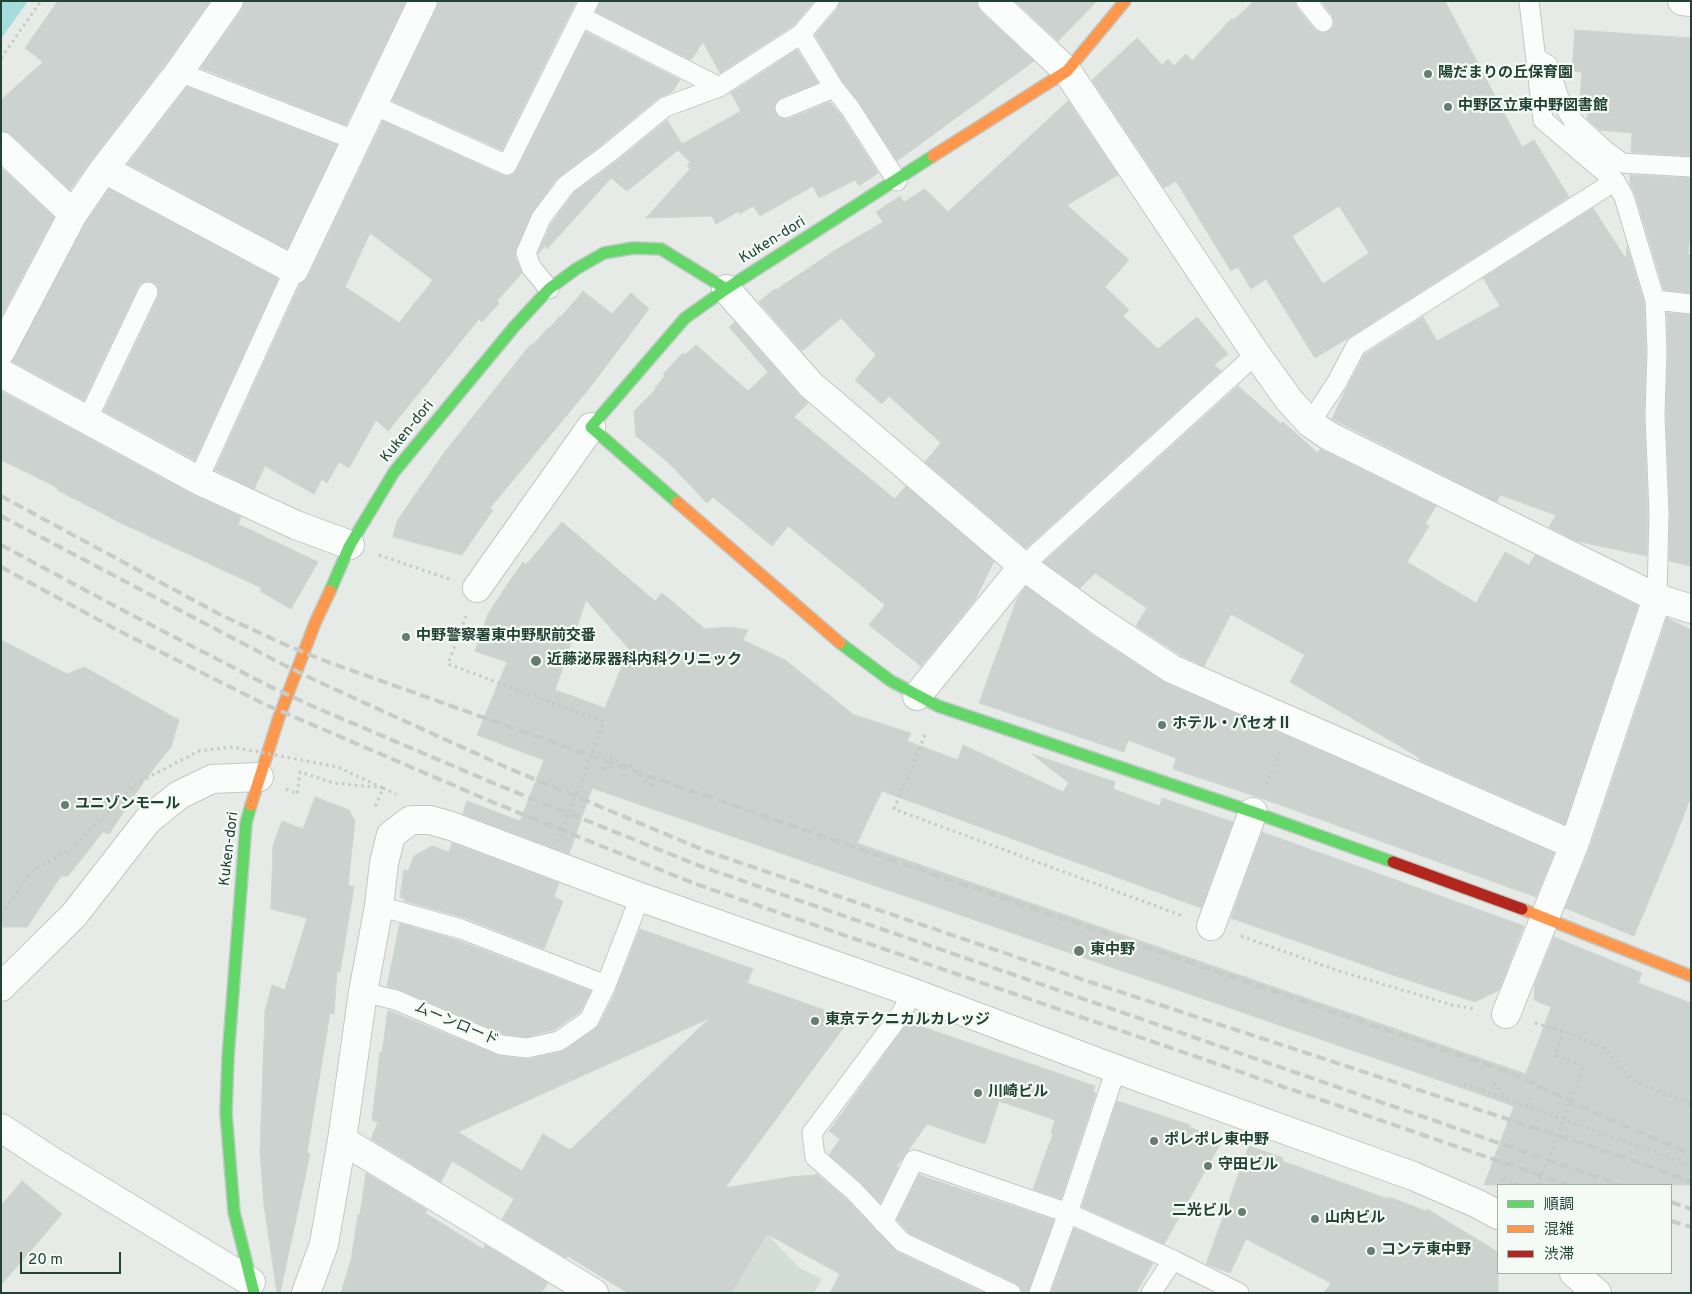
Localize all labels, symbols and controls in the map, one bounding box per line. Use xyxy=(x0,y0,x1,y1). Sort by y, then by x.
place label: 陽だまりの丘保育園 xyxy=(1438,65,1573,83)
marker: 陽だまりの丘保育園 xyxy=(1422,68,1434,80)
place label: 中野区立東中野図書館 xyxy=(1458,98,1608,116)
marker: 中野区立東中野図書館 xyxy=(1442,101,1454,113)
street label: Kuken-dori xyxy=(736,214,810,268)
street label: Kuken-dori xyxy=(377,397,439,467)
place label: 中野警察署東中野駅前交番 xyxy=(416,628,596,646)
marker: 中野警察署東中野駅前交番 xyxy=(400,631,412,643)
place label: 近藤泌尿器科内科クリニック xyxy=(547,652,742,670)
marker: 近藤泌尿器科内科クリニック xyxy=(529,654,543,668)
place label: ホテル・パセオⅡ xyxy=(1172,716,1292,734)
marker: ホテル・パセオⅡ xyxy=(1156,719,1168,731)
place label: ユニゾンモール xyxy=(75,796,180,814)
marker: ユニゾンモール xyxy=(59,799,71,811)
street label: Kuken-dori xyxy=(217,811,243,887)
place label: 東中野 xyxy=(1090,942,1135,960)
marker: 東中野 xyxy=(1072,944,1086,958)
street label: ムーンロード xyxy=(411,999,501,1051)
place label: 東京テクニカルカレッジ xyxy=(825,1012,990,1030)
marker: 東京テクニカルカレッジ xyxy=(809,1015,821,1027)
place label: 川崎ビル xyxy=(988,1084,1048,1102)
marker: 川崎ビル xyxy=(972,1087,984,1099)
place label: ポレポレ東中野 xyxy=(1164,1132,1269,1150)
marker: ポレポレ東中野 xyxy=(1148,1135,1160,1147)
place label: 守田ビル xyxy=(1218,1157,1278,1175)
marker: 守田ビル xyxy=(1202,1160,1214,1172)
legend xyxy=(1497,1184,1672,1274)
text: 順調 xyxy=(1544,1196,1574,1215)
place label: 二光ビル xyxy=(1172,1203,1232,1221)
marker: 二光ビル xyxy=(1236,1206,1248,1218)
place label: 山内ビル xyxy=(1325,1210,1385,1228)
marker: 山内ビル xyxy=(1309,1213,1321,1225)
text: 混雑 xyxy=(1544,1221,1574,1240)
scale bar xyxy=(22,1242,124,1274)
place label: コンテ東中野 xyxy=(1381,1242,1471,1260)
marker: コンテ東中野 xyxy=(1365,1245,1377,1257)
text: 渋滞 xyxy=(1544,1246,1574,1265)
text: 20 m xyxy=(28,1251,63,1270)

